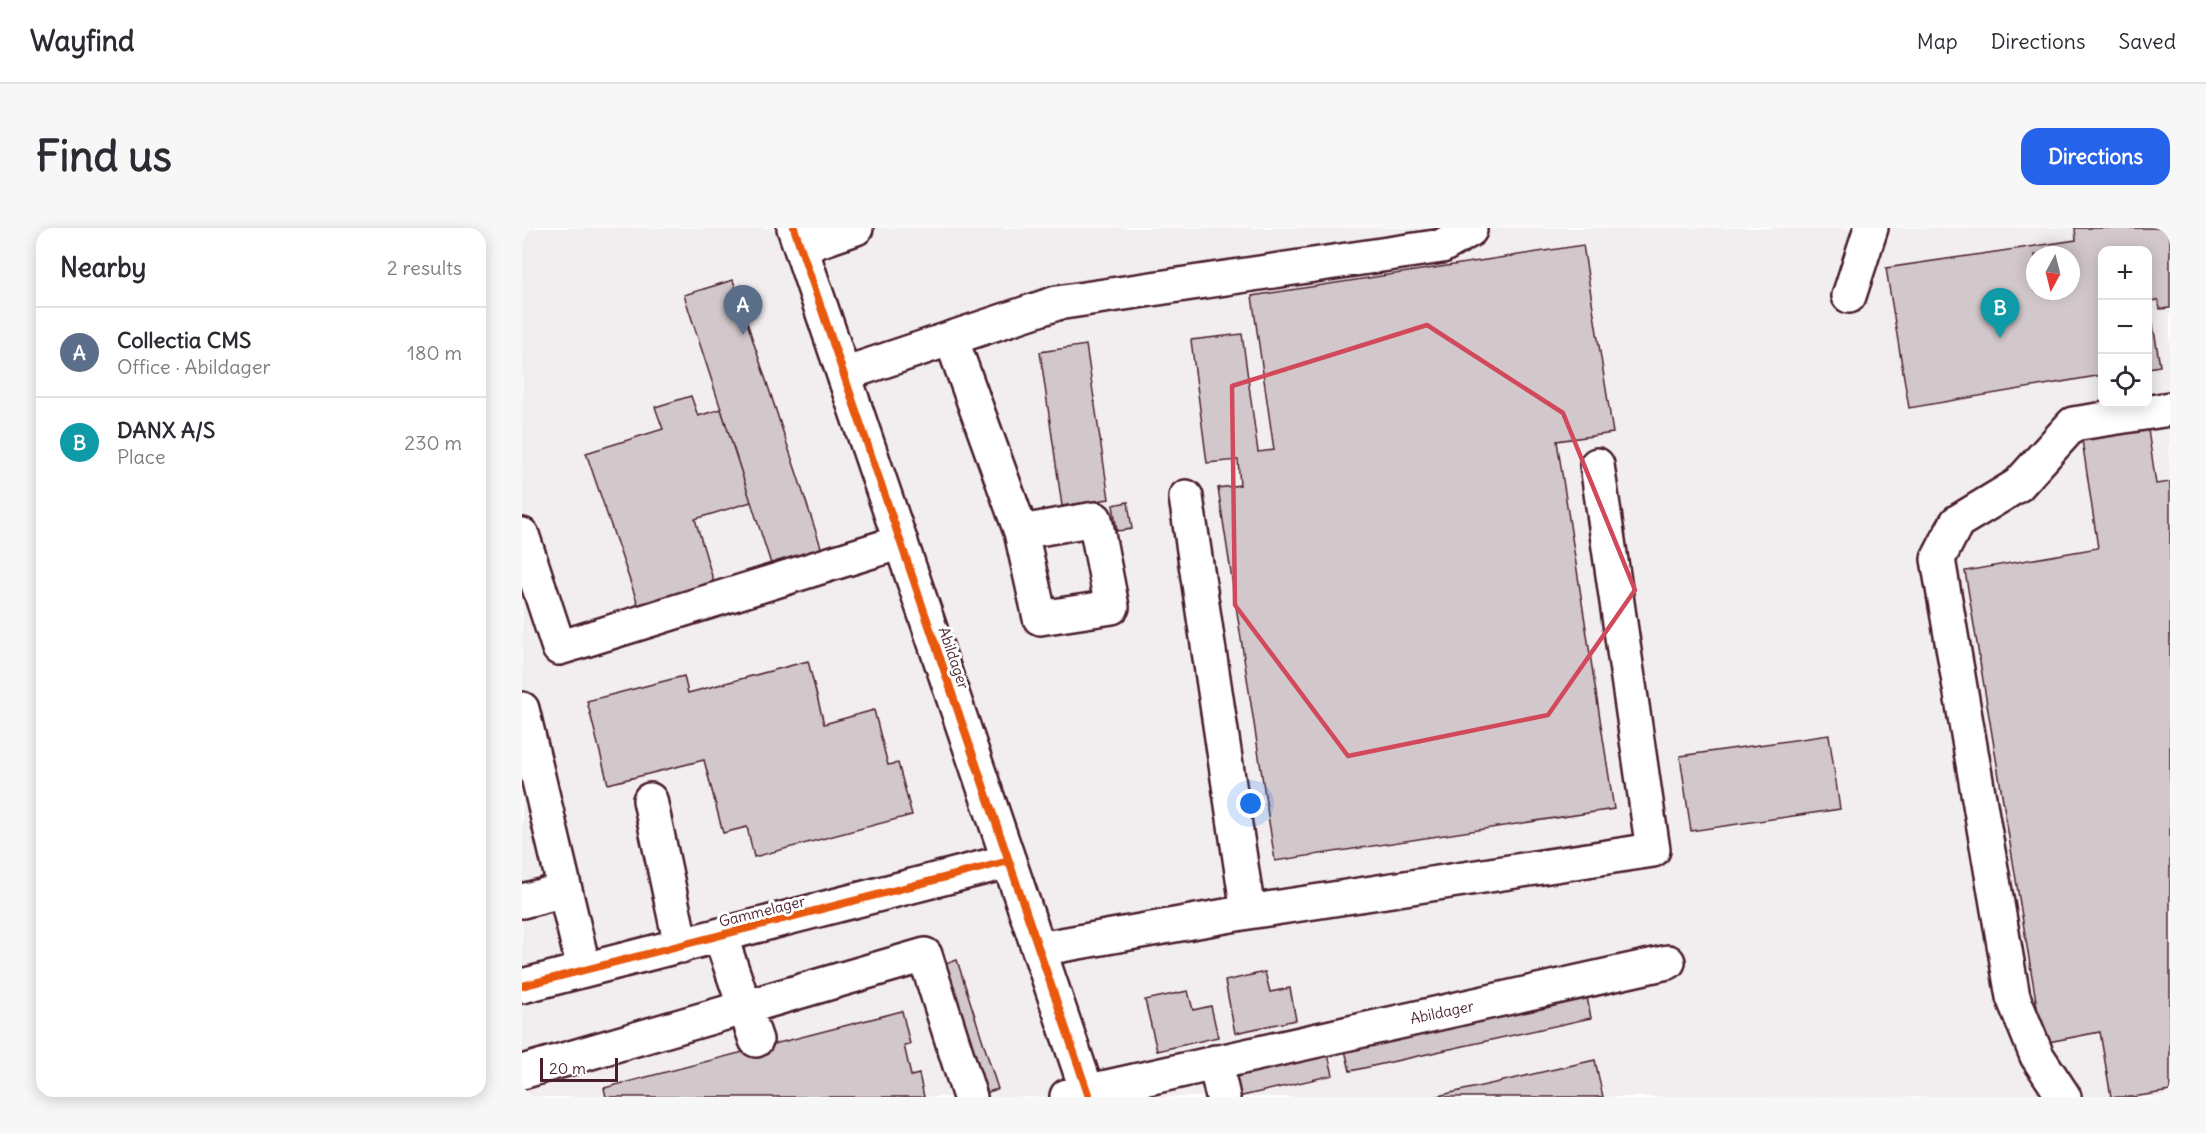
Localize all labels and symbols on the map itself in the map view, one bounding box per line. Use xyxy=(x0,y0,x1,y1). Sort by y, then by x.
north arrow xyxy=(2026,246,2080,300)
pin: A xyxy=(724,285,762,335)
pin: B xyxy=(1980,288,2020,338)
street label: Abildager xyxy=(935,624,973,692)
your location xyxy=(1236,789,1265,818)
street label: Gammelager xyxy=(717,891,807,931)
street label: Abildager xyxy=(1408,996,1476,1028)
scale bar xyxy=(540,1055,618,1082)

